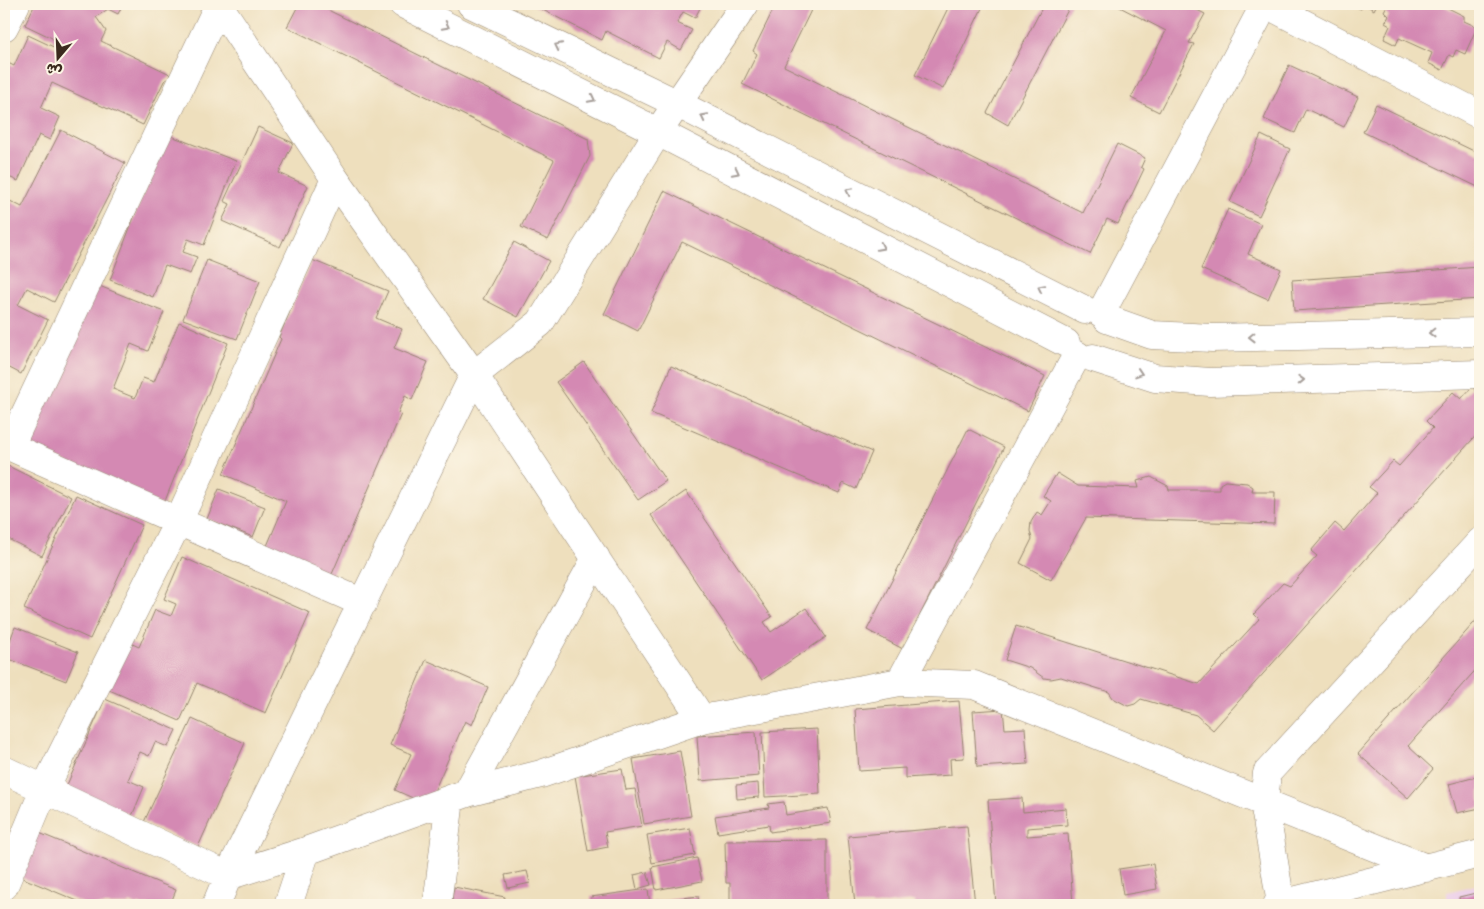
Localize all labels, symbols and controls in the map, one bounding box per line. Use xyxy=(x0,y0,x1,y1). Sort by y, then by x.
one-way arrow xyxy=(441,20,450,30)
north arrow xyxy=(32,32,82,82)
one-way arrow xyxy=(555,42,564,52)
text: ش xyxy=(44,59,64,80)
one-way arrow xyxy=(586,92,595,102)
one-way arrow xyxy=(701,113,710,123)
one-way arrow xyxy=(731,166,740,176)
one-way arrow xyxy=(846,187,855,197)
one-way arrow xyxy=(875,241,884,251)
one-way arrow xyxy=(1037,284,1046,294)
one-way arrow xyxy=(1427,328,1435,338)
one-way arrow xyxy=(1247,332,1255,342)
one-way arrow xyxy=(1135,367,1143,377)
one-way arrow xyxy=(1297,374,1305,385)

